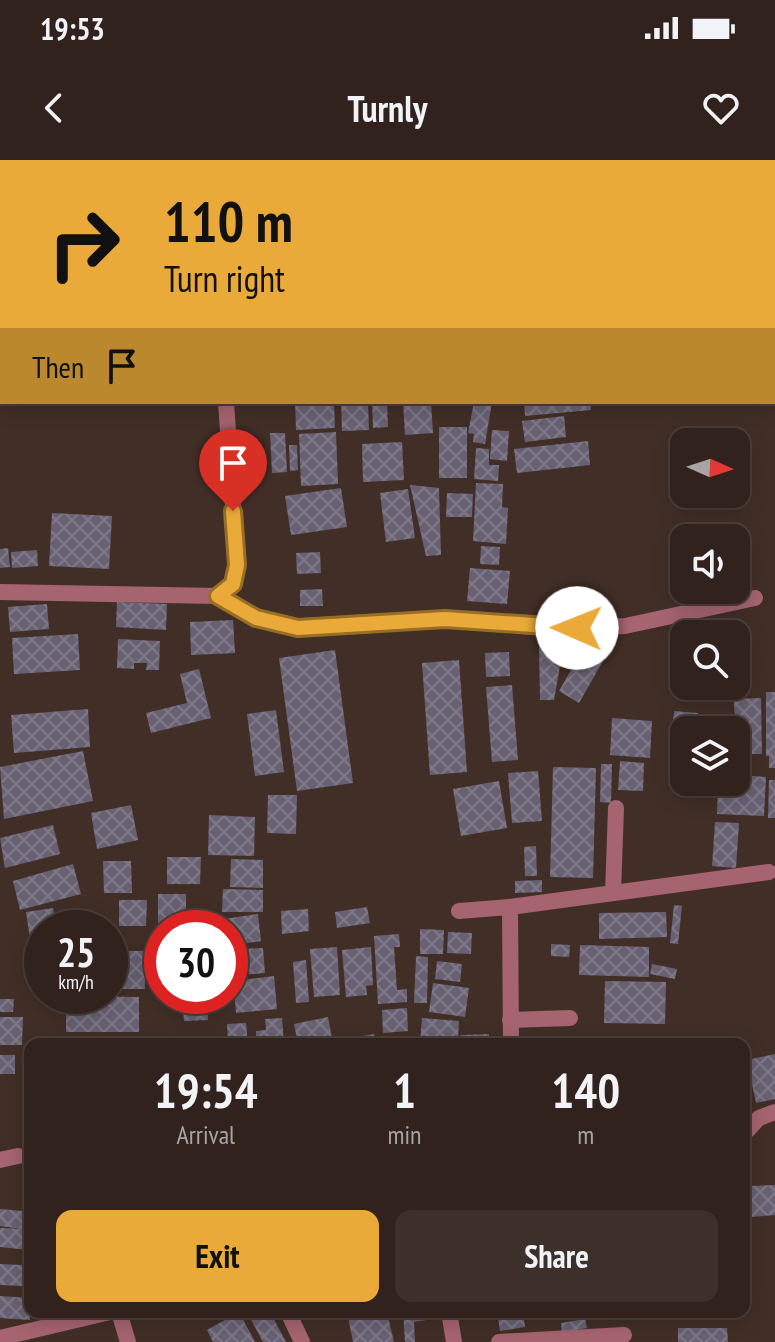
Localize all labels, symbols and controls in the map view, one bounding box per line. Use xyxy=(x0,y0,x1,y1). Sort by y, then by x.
text: 19:53 xyxy=(40,9,105,48)
text: Turnly xyxy=(348,85,427,132)
icon: back xyxy=(32,86,76,130)
icon: heart xyxy=(699,86,743,130)
text: 110 m xyxy=(164,185,293,257)
icon: right xyxy=(32,192,136,296)
text: Turn right xyxy=(164,255,285,302)
icon: arrive xyxy=(100,344,144,388)
text: Then xyxy=(32,347,84,386)
north arrow xyxy=(670,428,750,508)
map controls xyxy=(670,428,750,796)
pin xyxy=(199,429,267,511)
icon: arrive xyxy=(211,441,255,485)
button: sound xyxy=(670,524,750,604)
position arrow xyxy=(535,586,619,670)
button: search xyxy=(670,620,750,700)
button: layers xyxy=(670,716,750,796)
speed limit sign: 30 xyxy=(144,910,248,1014)
text: 25 xyxy=(57,926,95,978)
text: km/h xyxy=(58,969,94,995)
text: 19:54 xyxy=(154,1059,258,1121)
text: 1 xyxy=(393,1059,416,1121)
text: 140 xyxy=(551,1059,620,1121)
text: Arrival xyxy=(176,1118,235,1151)
text: min xyxy=(387,1118,421,1151)
text: m xyxy=(577,1118,594,1151)
button: Exit xyxy=(56,1210,379,1302)
button: Share xyxy=(395,1210,718,1302)

